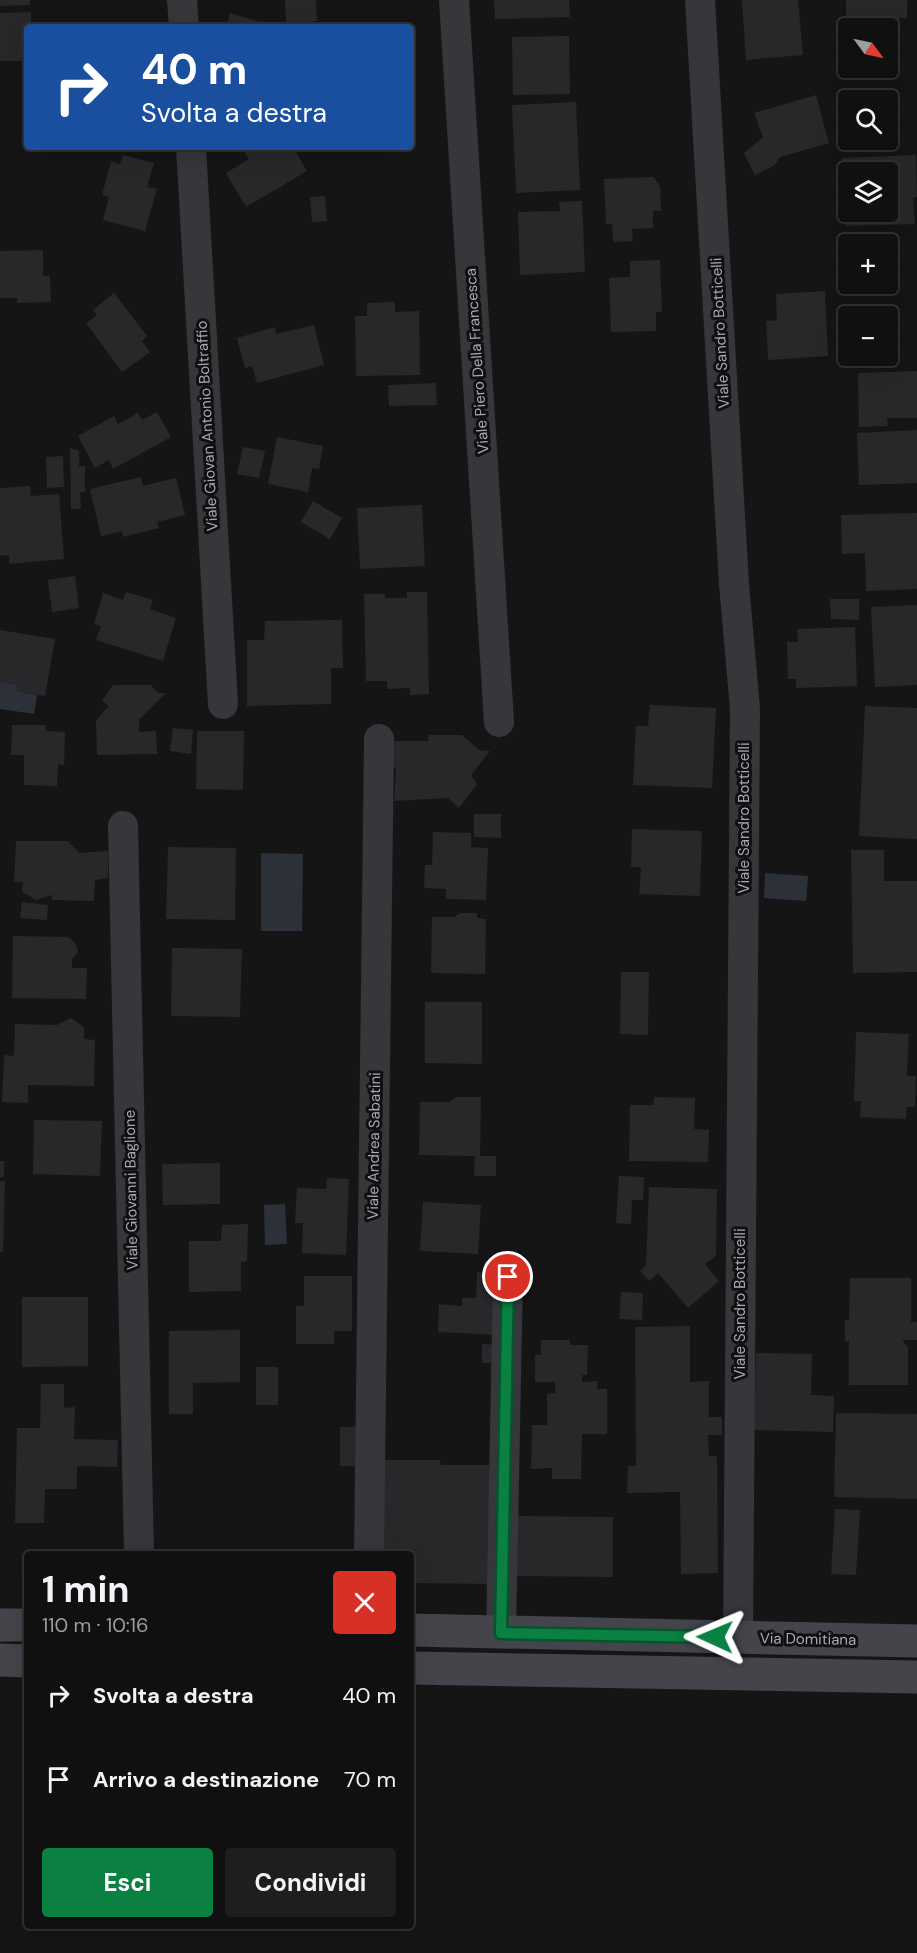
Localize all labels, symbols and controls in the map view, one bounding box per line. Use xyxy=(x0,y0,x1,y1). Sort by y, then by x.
north arrow xyxy=(838,18,898,78)
map controls xyxy=(838,18,898,366)
text: 40 m xyxy=(141,42,247,97)
icon: right xyxy=(42,48,120,126)
button: search xyxy=(838,90,898,150)
text: Svolta a destra xyxy=(141,95,327,130)
button: layers xyxy=(838,162,898,222)
button: + xyxy=(838,234,898,294)
street label: Viale Sandro Botticelli xyxy=(706,257,734,409)
street label: Viale Piero Della Francesca xyxy=(461,268,493,454)
button: − xyxy=(838,306,898,366)
street label: Viale Giovan Antonio Boltraffio xyxy=(191,320,223,532)
street label: Viale Sandro Botticelli xyxy=(734,742,754,894)
street label: Viale Andrea Sabatini xyxy=(363,1072,385,1220)
street label: Viale Giovanni Baglione xyxy=(120,1110,142,1270)
street label: Viale Sandro Botticelli xyxy=(730,1228,750,1380)
pin xyxy=(482,1251,533,1302)
icon: arrive xyxy=(491,1260,524,1293)
text: 1 min xyxy=(42,1566,130,1613)
button: close xyxy=(333,1571,396,1634)
position arrow xyxy=(683,1605,747,1669)
text: 110 m · 10:16 xyxy=(42,1612,149,1638)
street label: Via Domitiana xyxy=(760,1628,856,1650)
icon: right xyxy=(42,1679,75,1712)
text: Svolta a destra xyxy=(93,1681,254,1710)
text: 40 m xyxy=(342,1681,396,1710)
icon: arrive xyxy=(42,1763,75,1796)
text: Arrivo a destinazione xyxy=(93,1765,319,1794)
text: 70 m xyxy=(344,1765,396,1794)
button: Esci xyxy=(42,1848,213,1917)
button: Condividi xyxy=(225,1848,396,1917)

